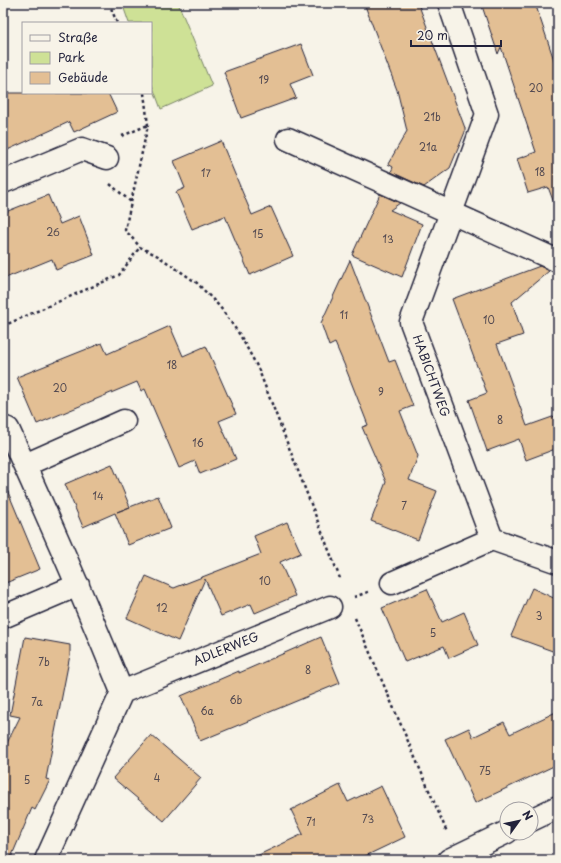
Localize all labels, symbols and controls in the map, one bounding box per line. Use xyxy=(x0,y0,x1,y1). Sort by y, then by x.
legend xyxy=(22,22,152,94)
scale bar xyxy=(411,22,501,48)
text: 20 m xyxy=(417,26,448,44)
text: Straße xyxy=(58,28,98,46)
text: Park xyxy=(58,48,85,66)
text: Gebäude xyxy=(58,68,108,86)
house number: 19 xyxy=(259,72,269,87)
house number: 20 xyxy=(529,80,543,95)
house number: 21b xyxy=(423,109,441,124)
house number: 21a xyxy=(419,139,438,154)
house number: 18 xyxy=(535,164,545,179)
house number: 17 xyxy=(201,165,212,180)
house number: 26 xyxy=(46,224,60,239)
house number: 15 xyxy=(253,226,263,241)
house number: 13 xyxy=(382,231,394,246)
house number: 11 xyxy=(340,307,348,322)
house number: 10 xyxy=(483,312,495,327)
street label: HABICHTWEG xyxy=(409,332,455,419)
house number: 18 xyxy=(167,357,177,372)
house number: 20 xyxy=(53,380,67,395)
house number: 9 xyxy=(378,384,384,399)
house number: 8 xyxy=(497,412,503,427)
house number: 16 xyxy=(192,435,204,450)
house number: 14 xyxy=(92,488,104,503)
house number: 7 xyxy=(401,498,407,513)
house number: 10 xyxy=(259,573,271,588)
house number: 12 xyxy=(156,600,168,615)
house number: 3 xyxy=(536,608,542,623)
house number: 5 xyxy=(430,625,436,640)
street label: ADLERWEG xyxy=(190,627,261,669)
house number: 7b xyxy=(38,654,50,669)
house number: 8 xyxy=(305,662,311,677)
house number: 6b xyxy=(230,692,243,707)
house number: 7a xyxy=(31,694,43,709)
house number: 6a xyxy=(200,703,214,718)
house number: 75 xyxy=(479,763,491,778)
house number: 4 xyxy=(154,770,161,785)
house number: 5 xyxy=(24,772,30,787)
north arrow xyxy=(499,801,539,841)
text: N xyxy=(518,807,537,824)
house number: 73 xyxy=(362,811,374,826)
house number: 71 xyxy=(306,814,316,829)

